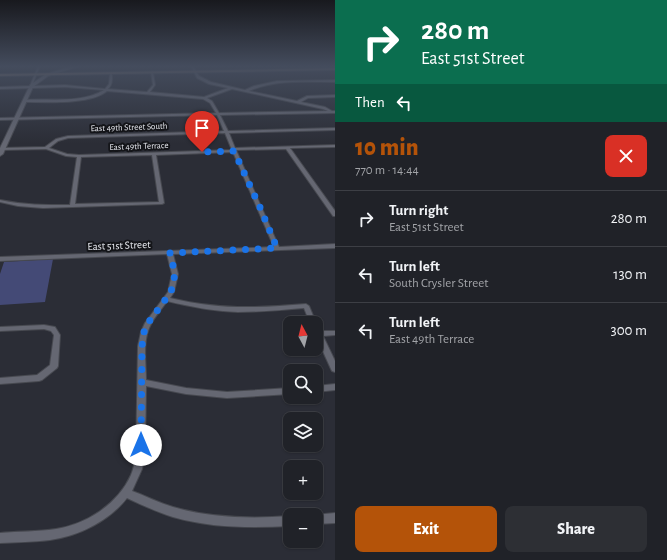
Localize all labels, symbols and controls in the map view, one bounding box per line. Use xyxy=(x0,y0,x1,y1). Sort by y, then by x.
icon: right xyxy=(355,16,407,68)
text: 280 m xyxy=(421,17,489,45)
text: East 51st Street xyxy=(421,50,524,68)
icon: left xyxy=(393,92,415,114)
text: Then xyxy=(355,95,385,110)
pin xyxy=(185,111,219,152)
icon: arrive xyxy=(191,117,213,139)
street label: East 49th Street South xyxy=(90,122,168,133)
button: close xyxy=(605,135,647,177)
text: 10 min xyxy=(355,136,419,160)
street label: East 49th Terrace xyxy=(109,141,169,152)
text: 770 m · 14:44 xyxy=(355,164,419,177)
text: Turn right xyxy=(389,203,448,218)
icon: right xyxy=(355,208,377,230)
text: 280 m xyxy=(611,211,647,226)
text: East 51st Street xyxy=(389,221,464,234)
street label: East 51st Street xyxy=(87,239,151,252)
text: Turn left xyxy=(389,259,440,274)
icon: left xyxy=(355,264,377,286)
text: 130 m xyxy=(613,267,647,282)
text: South Crysler Street xyxy=(389,277,488,290)
text: Turn left xyxy=(389,315,440,330)
north arrow xyxy=(283,316,323,356)
map controls xyxy=(283,316,323,548)
icon: left xyxy=(355,320,377,342)
text: 300 m xyxy=(611,323,647,338)
text: East 49th Terrace xyxy=(389,333,474,346)
button: search xyxy=(283,364,323,404)
button: layers xyxy=(283,412,323,452)
position arrow xyxy=(120,424,162,466)
button: + xyxy=(283,460,323,500)
button: Exit xyxy=(355,506,497,552)
button: Share xyxy=(505,506,647,552)
button: − xyxy=(283,508,323,548)

